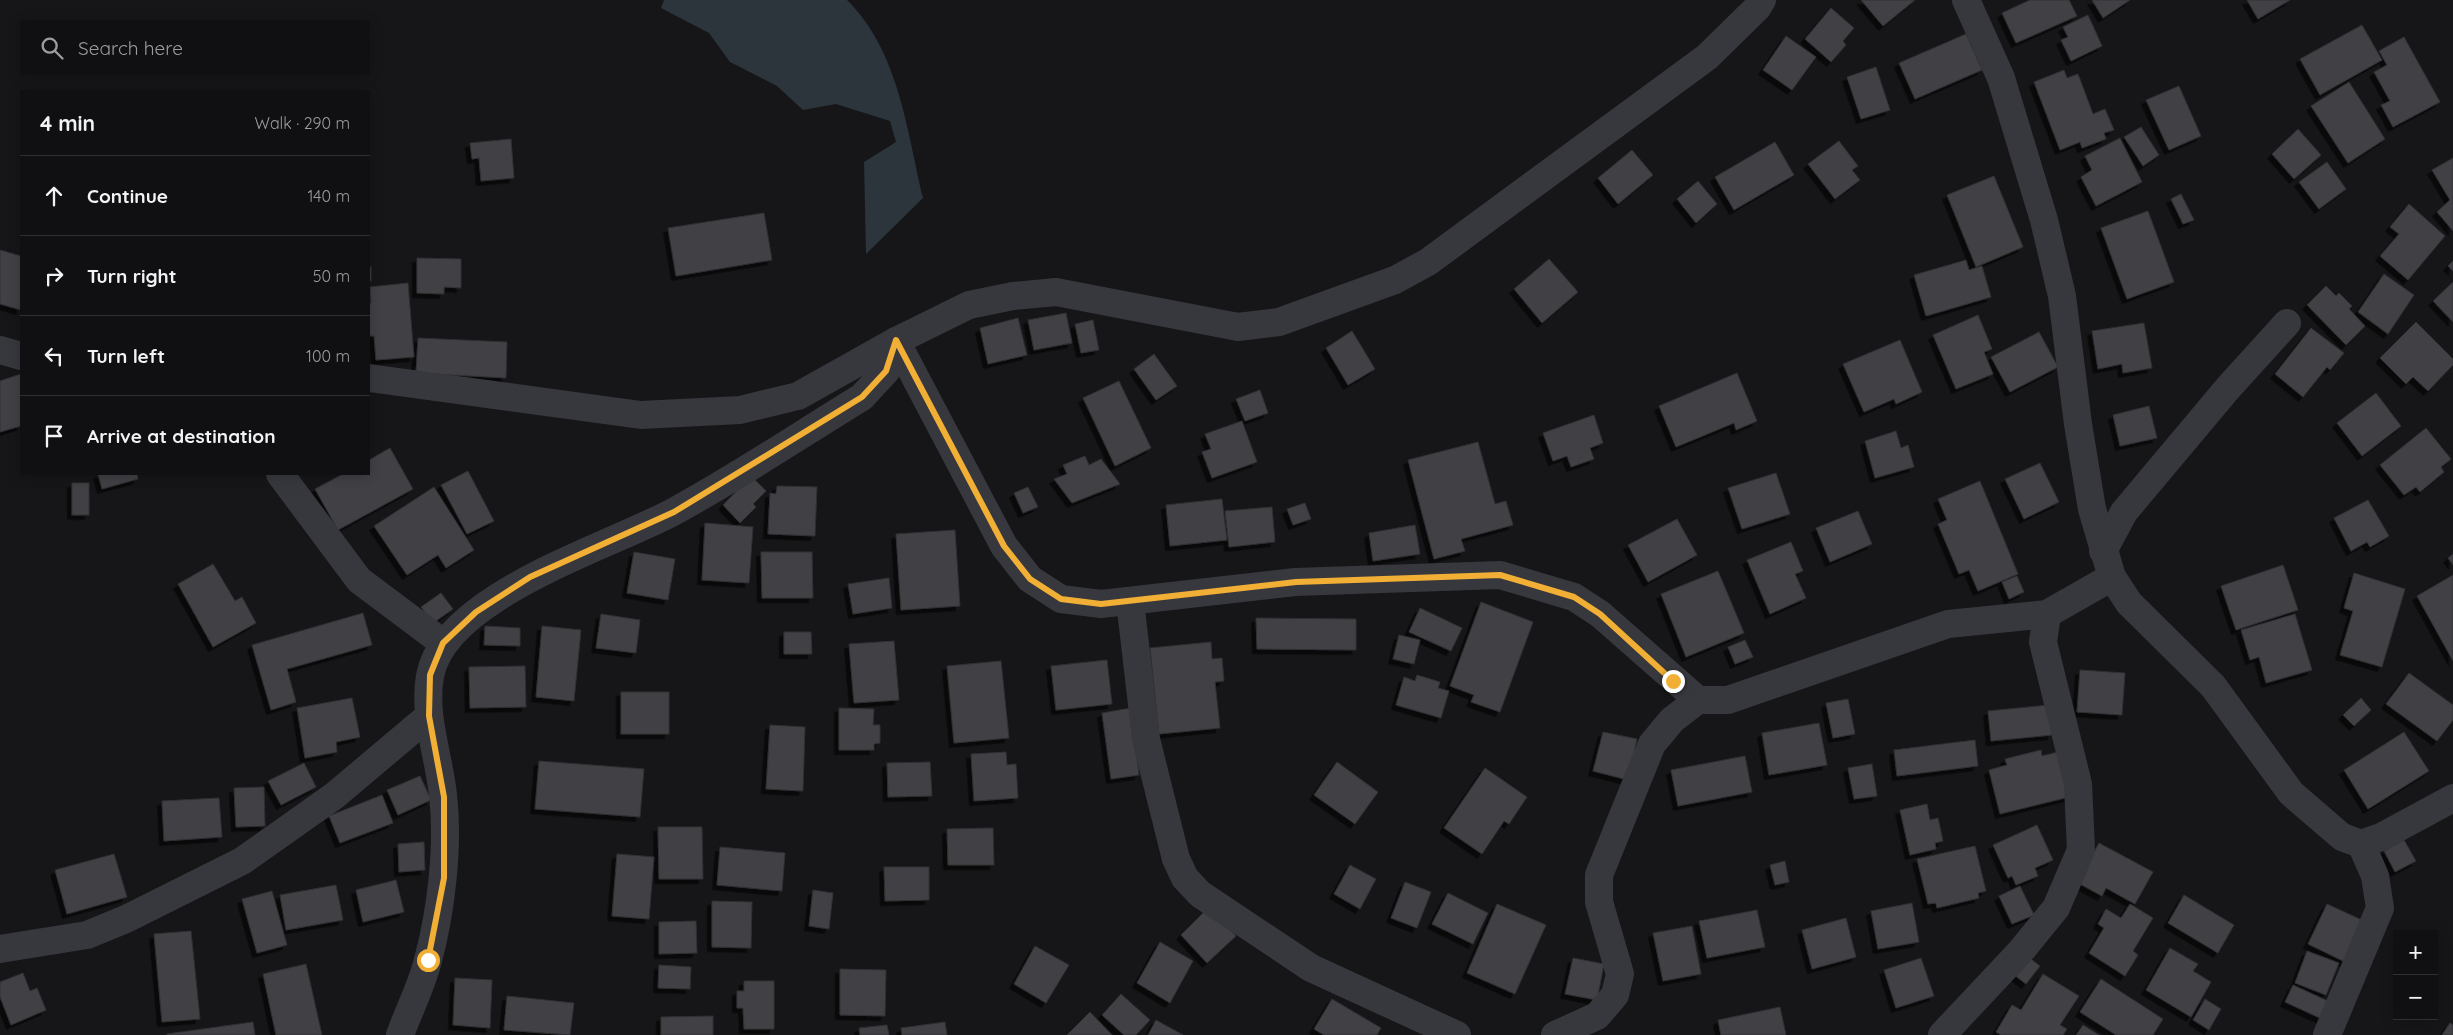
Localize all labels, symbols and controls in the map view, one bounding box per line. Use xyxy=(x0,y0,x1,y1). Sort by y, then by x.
search box xyxy=(20,20,370,75)
icon: search xyxy=(38,34,66,62)
text: Search here xyxy=(78,36,183,60)
text: 4 min xyxy=(40,110,95,136)
text: Walk · 290 m xyxy=(255,113,350,133)
icon: ahead xyxy=(40,182,68,210)
text: Continue xyxy=(87,184,168,208)
text: 140 m xyxy=(307,186,350,206)
icon: right xyxy=(40,262,68,290)
text: Turn right xyxy=(87,264,176,288)
text: 50 m xyxy=(313,266,350,286)
icon: left xyxy=(40,342,68,370)
text: Turn left xyxy=(87,344,165,368)
text: 100 m xyxy=(306,346,350,366)
icon: arrive xyxy=(40,422,68,450)
text: Arrive at destination xyxy=(87,424,276,448)
route end xyxy=(1662,670,1685,693)
map controls xyxy=(2393,930,2438,1020)
button: + xyxy=(2393,930,2438,975)
route start xyxy=(417,949,440,972)
button: − xyxy=(2393,975,2438,1020)

